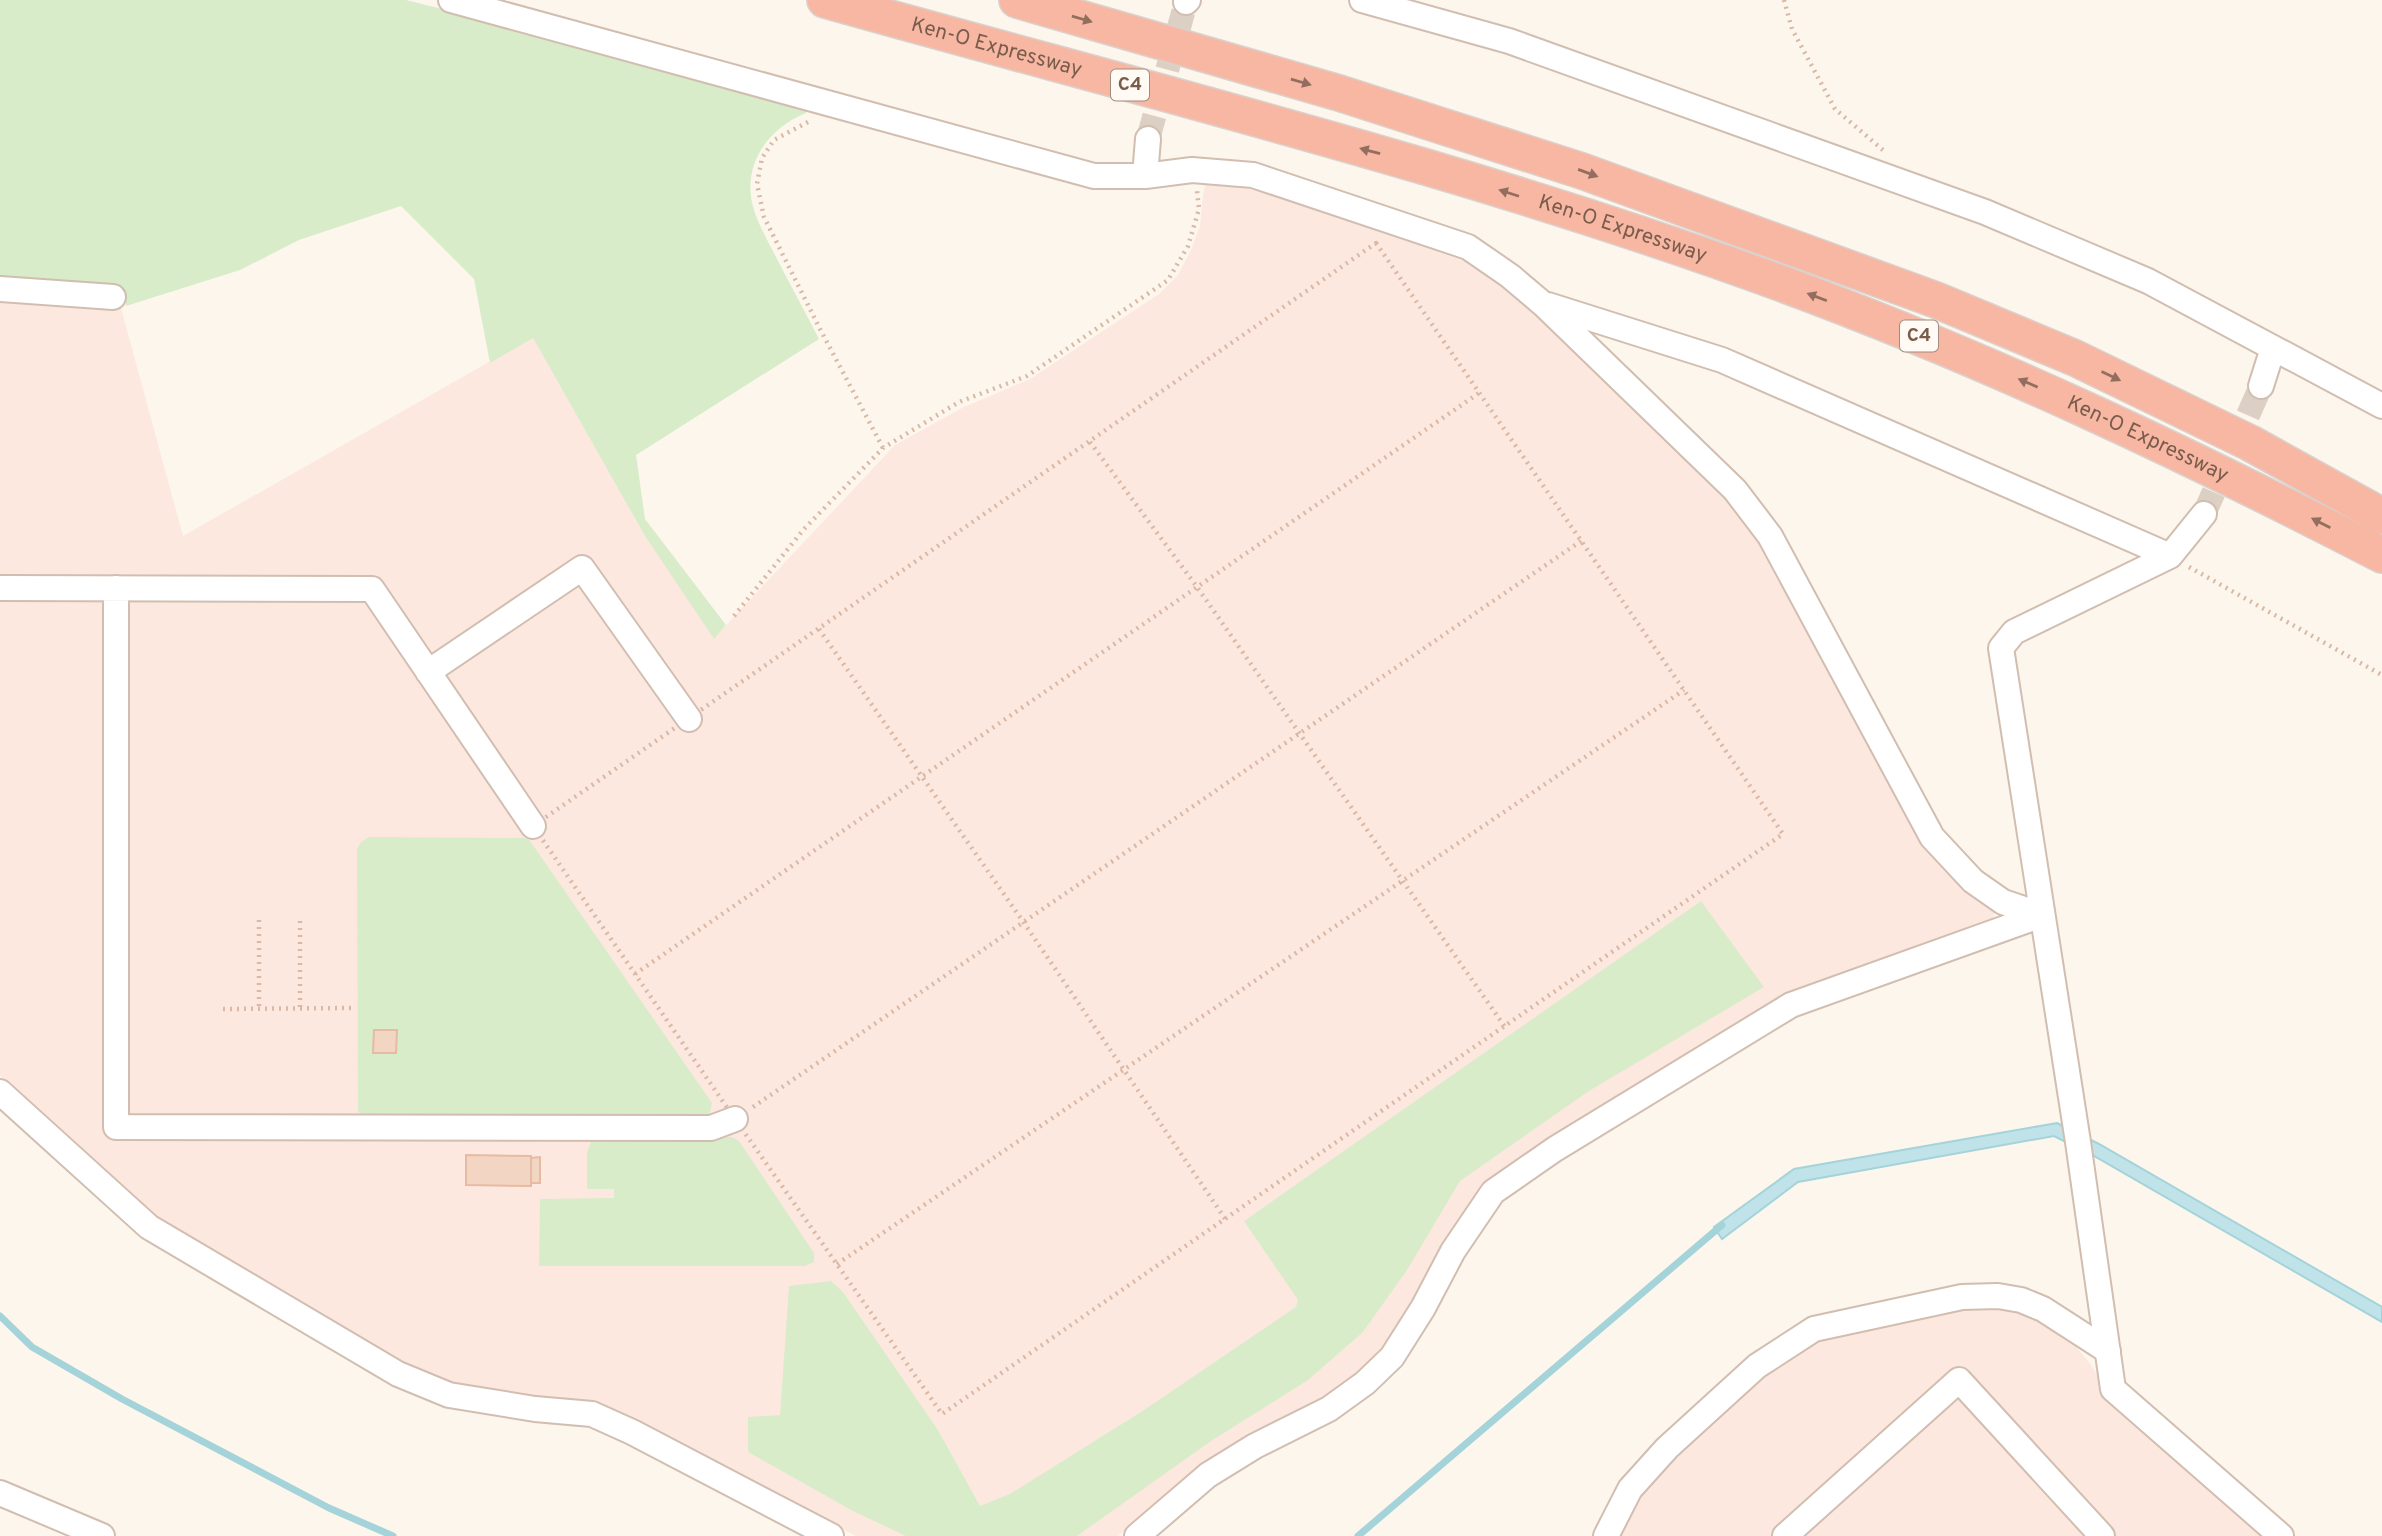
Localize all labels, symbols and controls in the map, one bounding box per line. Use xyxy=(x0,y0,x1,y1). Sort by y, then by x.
street label: Ken-O Expressway xyxy=(908,11,1085,83)
one-way arrow xyxy=(1072,14,1093,24)
road number: C4 xyxy=(1111,69,1149,100)
one-way arrow xyxy=(1291,77,1312,87)
one-way arrow xyxy=(1359,146,1380,156)
one-way arrow xyxy=(1577,168,1598,179)
one-way arrow xyxy=(1498,187,1519,198)
street label: Ken-O Expressway xyxy=(1535,189,1711,269)
one-way arrow xyxy=(1807,292,1828,303)
road number: C4 xyxy=(1900,320,1938,352)
one-way arrow xyxy=(2101,370,2121,381)
one-way arrow xyxy=(2018,377,2038,389)
street label: Ken-O Expressway xyxy=(2063,389,2233,489)
one-way arrow xyxy=(2311,518,2331,529)

